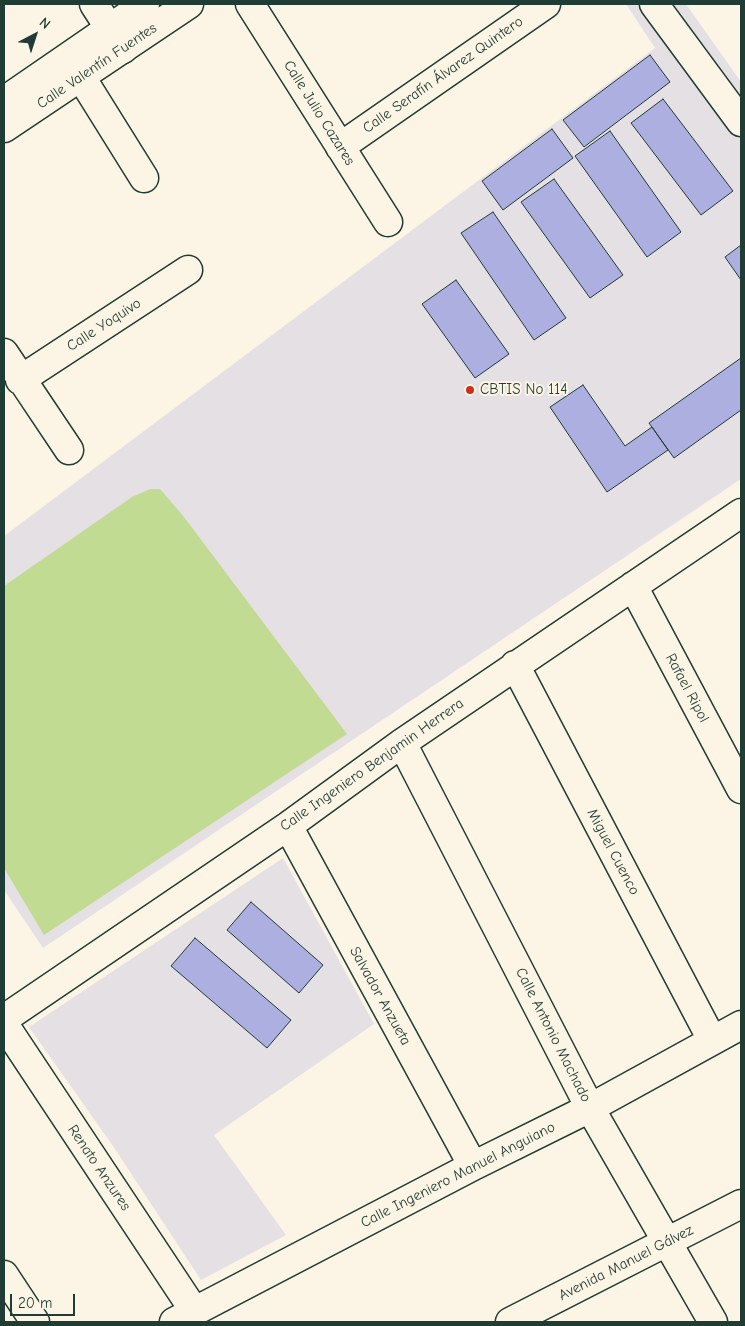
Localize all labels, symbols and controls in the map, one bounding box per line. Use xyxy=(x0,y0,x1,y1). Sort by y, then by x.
north arrow xyxy=(10,10,60,60)
street label: Calle Serafín Álvarez Quintero xyxy=(359,13,527,137)
text: N xyxy=(36,14,54,33)
street label: Calle Valentín Fuentes xyxy=(34,19,160,113)
street label: Calle Julio Cazares xyxy=(279,57,359,169)
street label: Calle Yoquivo xyxy=(64,294,144,356)
place label: CBTIS No 114 xyxy=(480,381,567,399)
marker: CBTIS No 114 xyxy=(464,384,476,396)
street label: Rafael Ripol xyxy=(661,650,713,726)
street label: Calle Ingeniero Benjamin Herrera xyxy=(277,695,467,835)
street label: Miguel Cuenco xyxy=(583,806,643,898)
street label: Salvador Anzueta xyxy=(345,943,415,1049)
street label: Calle Antonio Machado xyxy=(511,965,595,1105)
street label: Calle Ingeniero Manuel Anguiano xyxy=(358,1118,558,1232)
street label: Renato Anzures xyxy=(64,1122,134,1214)
street label: Avenida Manuel Gálvez xyxy=(556,1221,696,1305)
scale bar xyxy=(12,1284,78,1316)
text: 20 m xyxy=(18,1294,52,1312)

